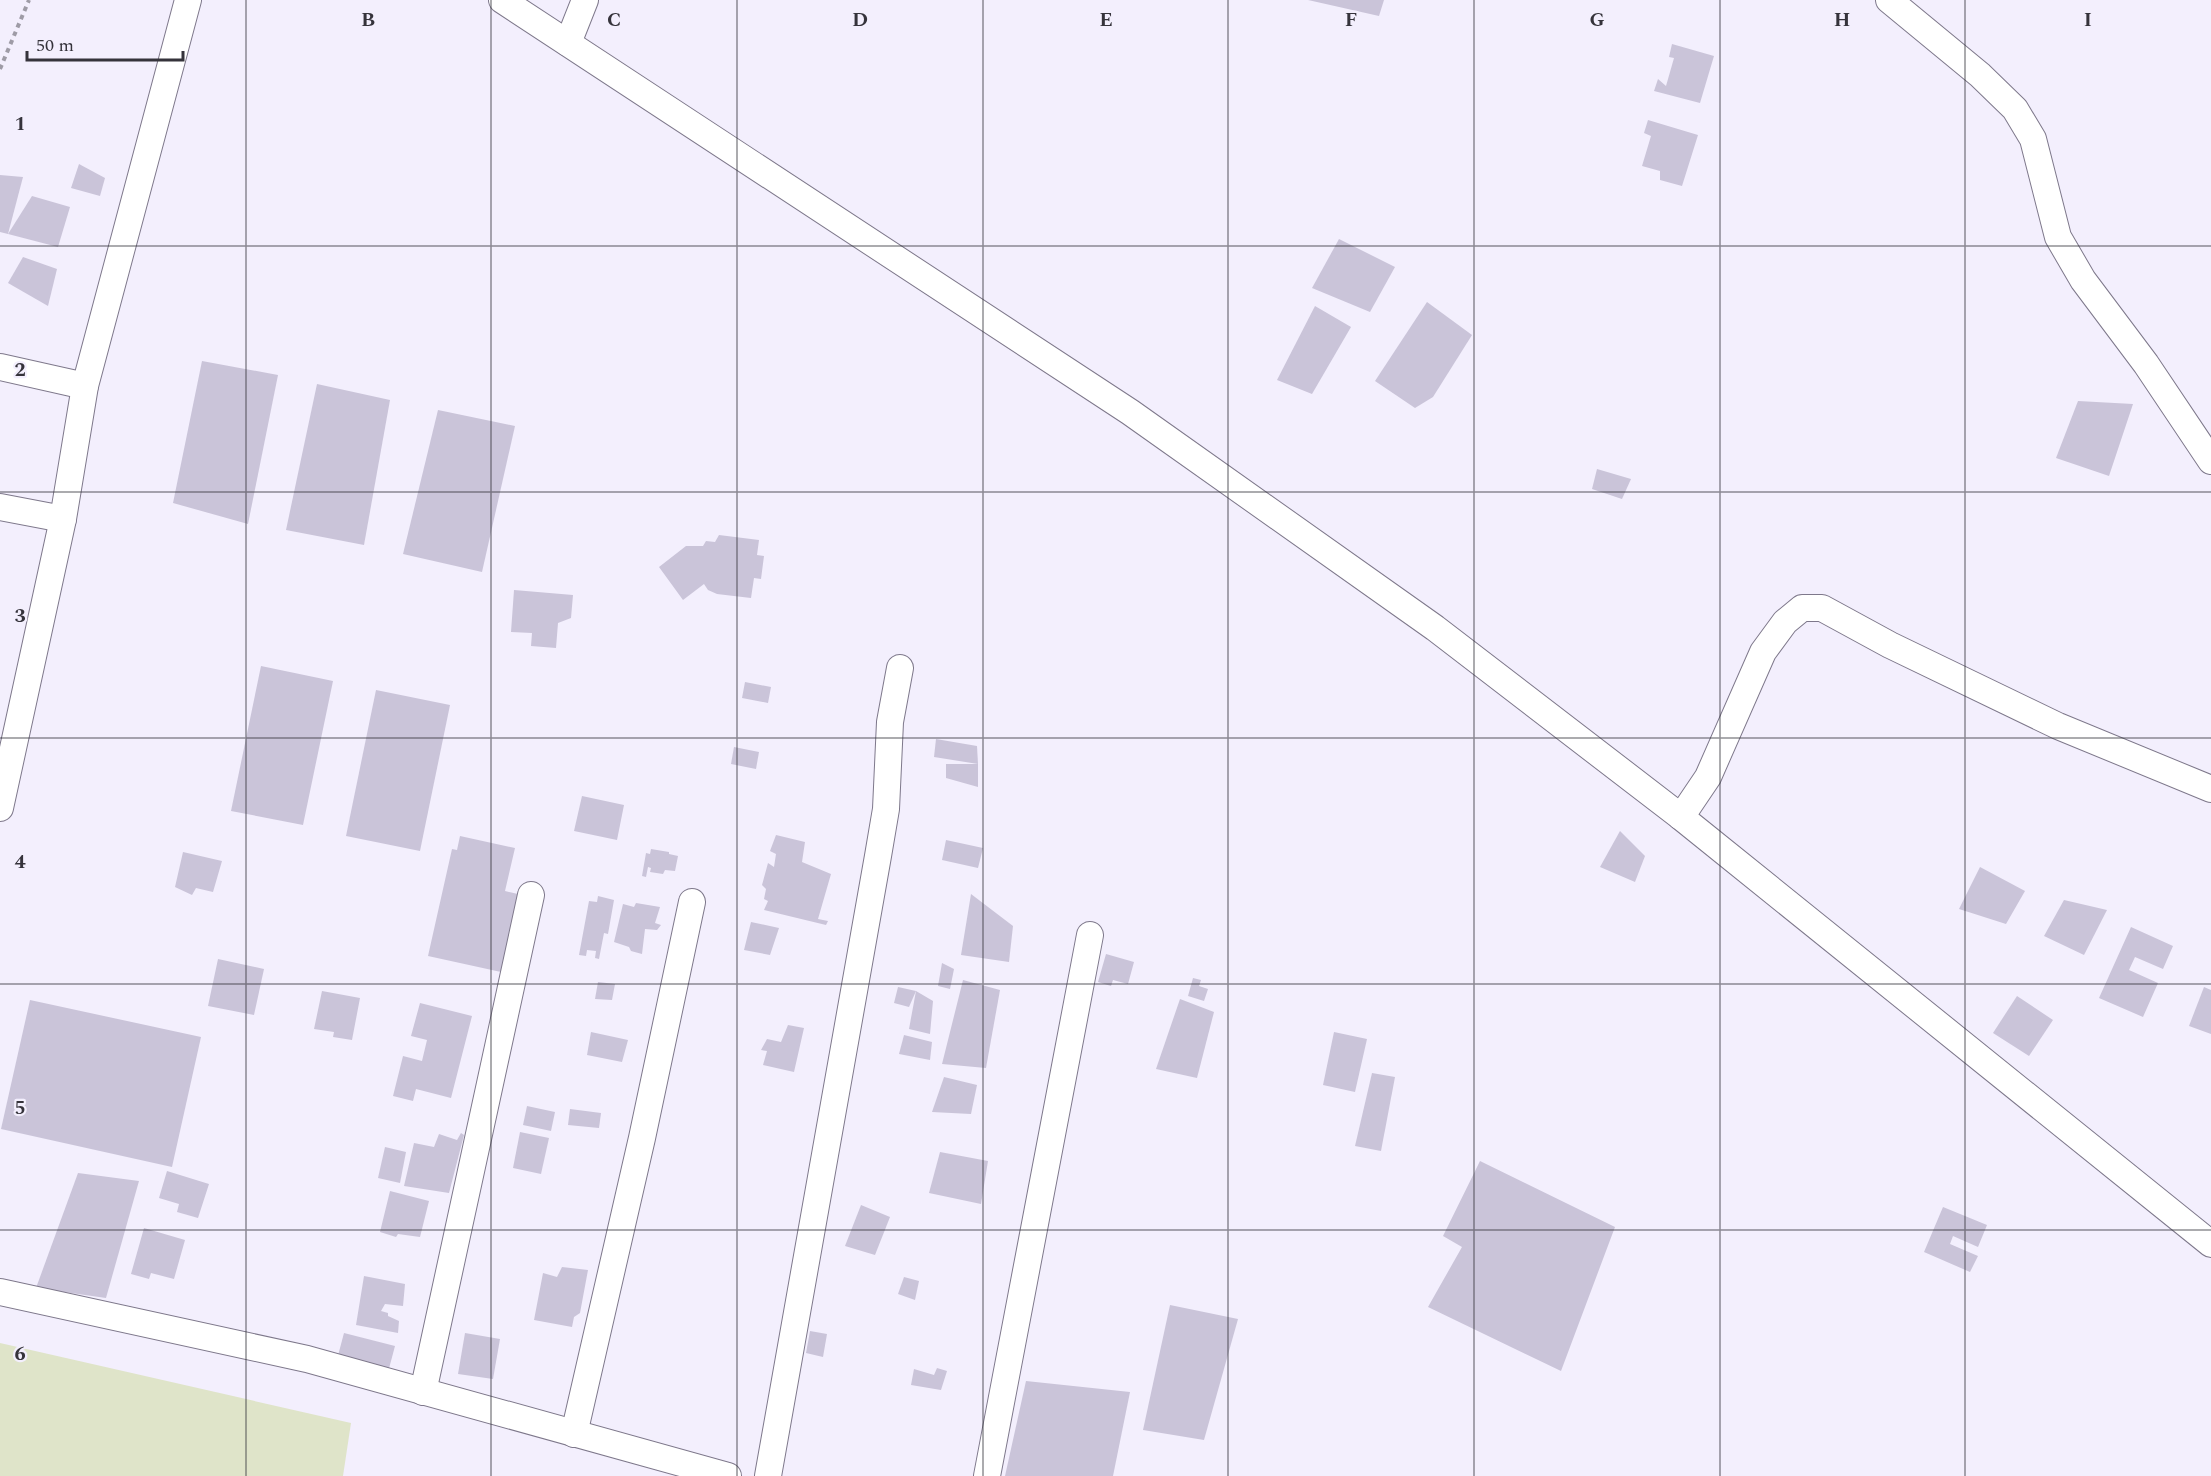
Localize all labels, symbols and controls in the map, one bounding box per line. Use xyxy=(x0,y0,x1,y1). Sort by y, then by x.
text: B xyxy=(361,5,375,35)
text: C xyxy=(607,5,621,35)
text: D xyxy=(852,5,868,35)
text: E xyxy=(1099,5,1113,35)
text: F xyxy=(1345,5,1357,35)
text: G xyxy=(1589,5,1605,35)
text: H xyxy=(1834,5,1850,35)
text: I xyxy=(2084,5,2092,35)
scale bar xyxy=(27,24,183,62)
text: 50 m xyxy=(36,32,74,59)
text: 1 xyxy=(14,109,26,139)
text: 2 xyxy=(14,355,26,385)
text: 3 xyxy=(14,601,26,631)
text: 4 xyxy=(14,847,26,877)
text: 5 xyxy=(14,1093,26,1123)
text: 6 xyxy=(14,1339,26,1369)

